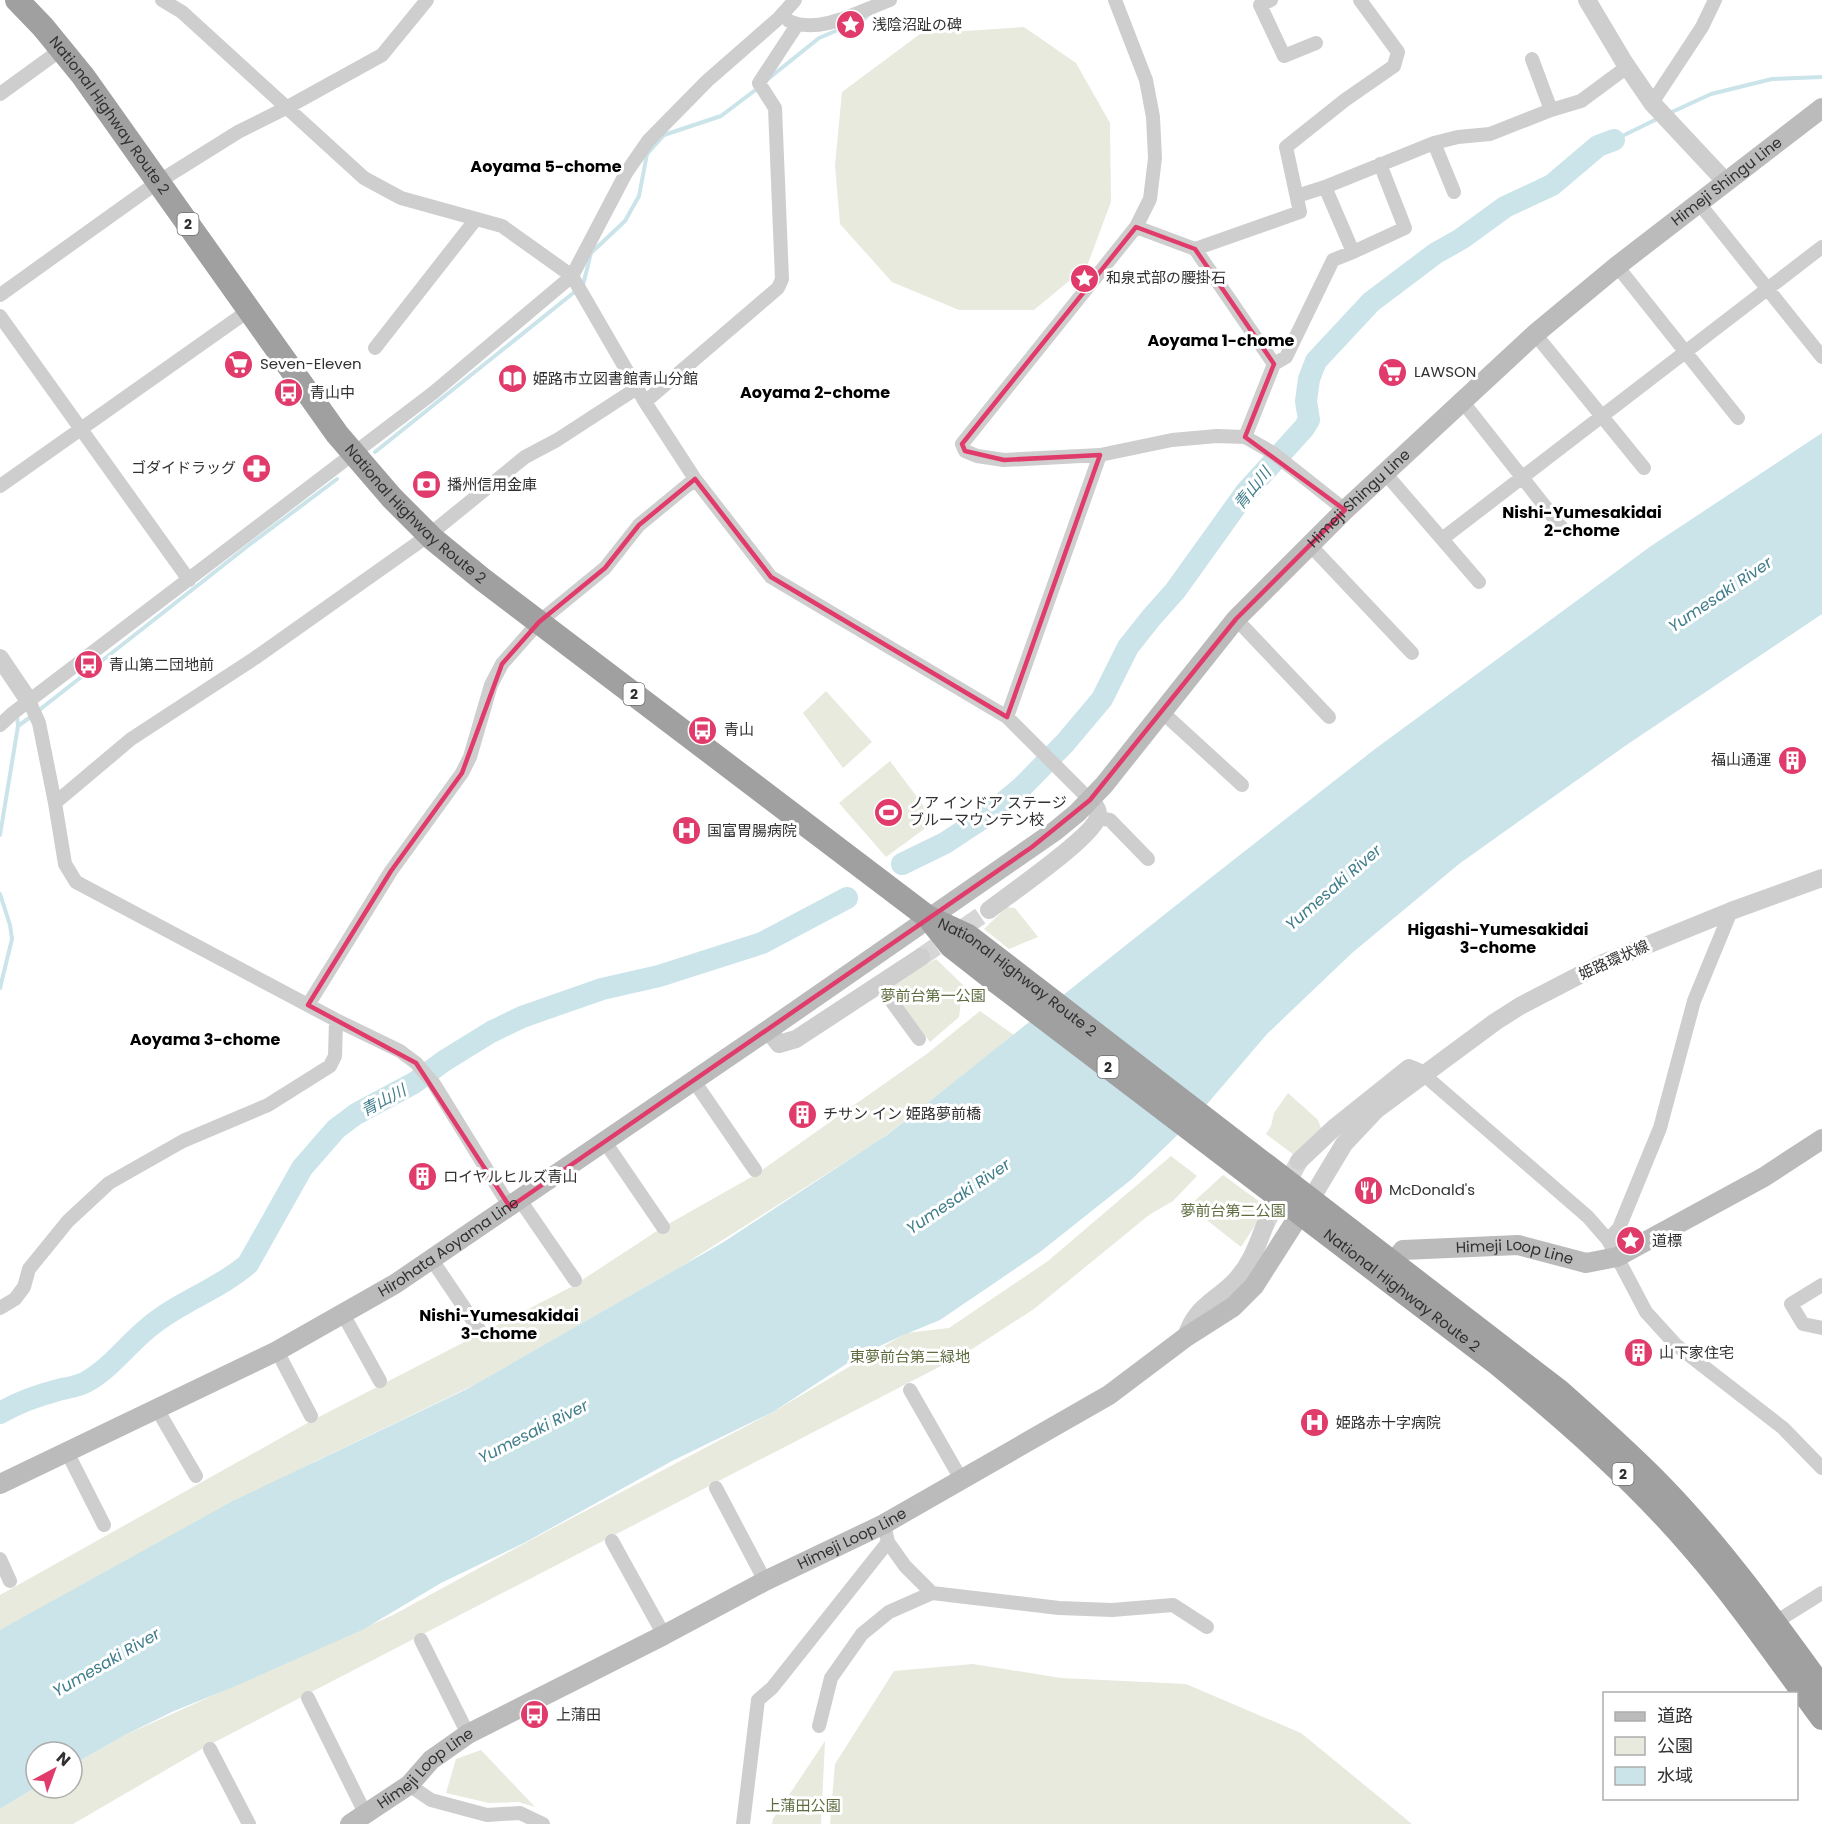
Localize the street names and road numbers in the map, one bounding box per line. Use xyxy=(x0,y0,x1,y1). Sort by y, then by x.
street label: National Highway Route 2 xyxy=(45,31,175,198)
street label: Himeji Shingu Line xyxy=(1667,132,1786,231)
road number: 2 xyxy=(178,213,198,235)
street label: National Highway Route 2 xyxy=(340,439,491,588)
street label: Himeji Shingu Line xyxy=(1302,444,1414,552)
road number: 2 xyxy=(624,683,644,705)
street label: National Highway Route 2 xyxy=(935,913,1101,1041)
street label: 姫路環状線 xyxy=(1575,935,1652,984)
road number: 2 xyxy=(1098,1056,1118,1078)
street label: Hirohata Aoyama Line xyxy=(374,1192,523,1302)
street label: National Highway Route 2 xyxy=(1320,1224,1485,1357)
street label: Himeji Loop Line xyxy=(1455,1234,1576,1269)
road number: 2 xyxy=(1612,1463,1634,1485)
street label: Himeji Loop Line xyxy=(794,1502,910,1574)
street label: Himeji Loop Line xyxy=(373,1722,477,1813)

